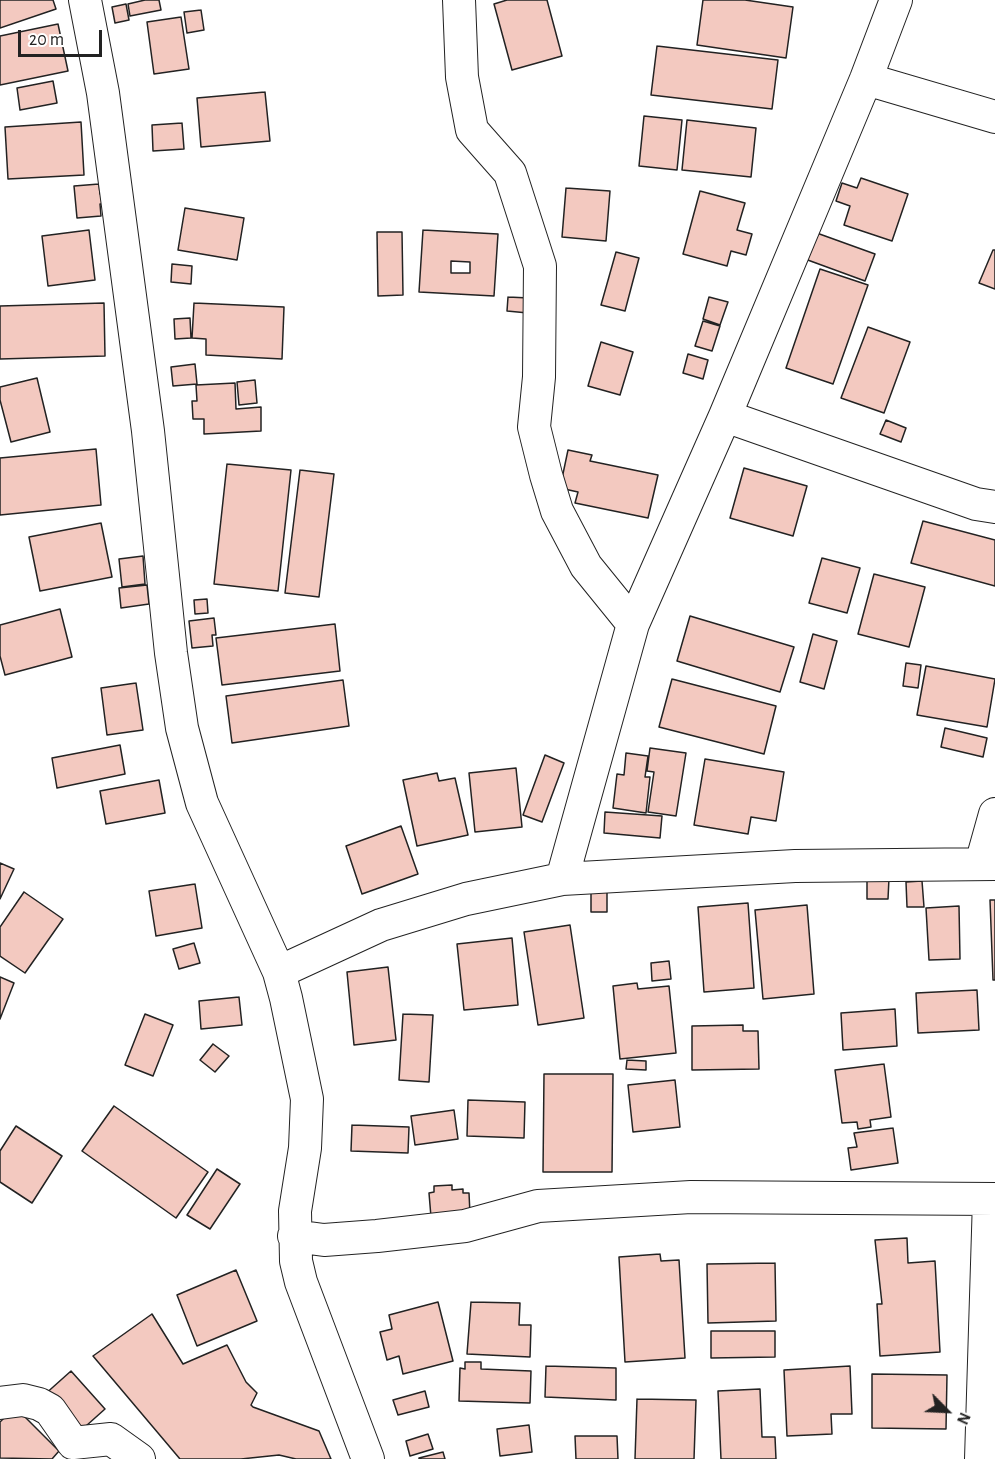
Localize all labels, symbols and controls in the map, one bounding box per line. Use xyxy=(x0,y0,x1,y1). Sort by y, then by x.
scale bar xyxy=(21,18,105,56)
text: 20 m xyxy=(29,31,64,49)
north arrow xyxy=(917,1381,977,1441)
text: N xyxy=(954,1410,973,1427)

